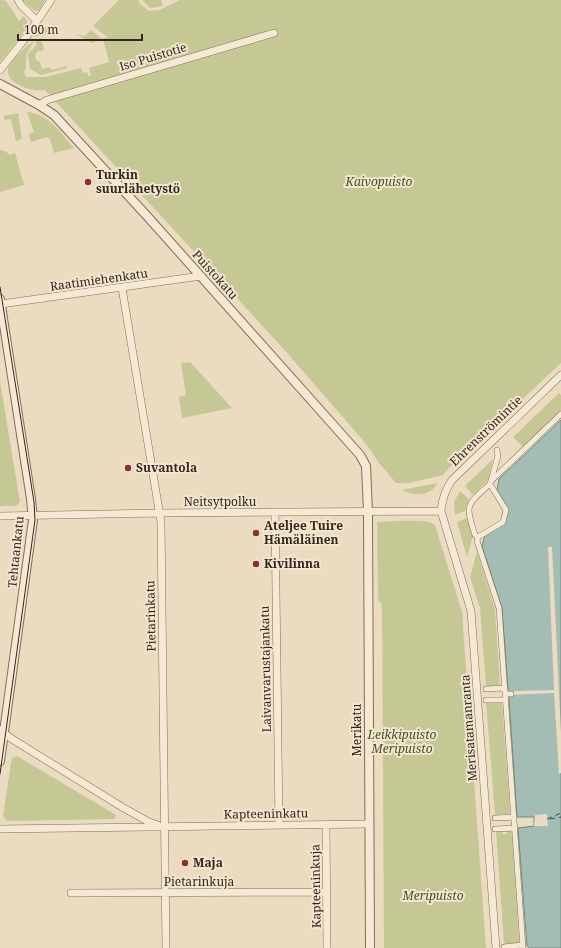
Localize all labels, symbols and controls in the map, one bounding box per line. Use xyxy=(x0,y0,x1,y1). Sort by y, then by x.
scale bar xyxy=(18,16,142,42)
text: 100 m xyxy=(24,21,59,38)
street label: Iso Puistotie xyxy=(117,38,189,75)
place label: Turkin suurlähetystö xyxy=(96,166,180,197)
park label: Kaivopuisto xyxy=(345,173,413,190)
marker: Turkin suurlähetystö xyxy=(83,177,93,187)
street label: Puistokatu xyxy=(189,246,242,303)
street label: Raatimiehenkatu xyxy=(49,264,149,295)
street label: Ehrenströmintie xyxy=(446,392,526,470)
place label: Suvantola xyxy=(136,459,197,476)
marker: Suvantola xyxy=(123,463,133,473)
street label: Neitsytpolku xyxy=(184,493,257,510)
street label: Tehtaankatu xyxy=(3,515,28,589)
place label: Ateljee Tuire Hämäläinen xyxy=(264,517,343,548)
marker: Ateljee Tuire Hämäläinen xyxy=(251,528,261,538)
place label: Kivilinna xyxy=(264,555,320,572)
marker: Kivilinna xyxy=(251,559,261,569)
street label: Pietarinkatu xyxy=(141,580,160,652)
street label: Laivanvarustajankatu xyxy=(256,605,275,732)
street label: Merisatamanranta xyxy=(456,674,481,782)
street label: Merikatu xyxy=(348,703,365,756)
park label: Leikkipuisto Meripuisto xyxy=(367,726,437,757)
street label: Kapteeninkatu xyxy=(224,804,309,823)
street label: Kapteeninkuja xyxy=(306,844,325,928)
place label: Maja xyxy=(193,854,223,871)
marker: Maja xyxy=(180,858,190,868)
street label: Pietarinkuja xyxy=(164,873,235,890)
park label: Meripuisto xyxy=(401,887,464,904)

